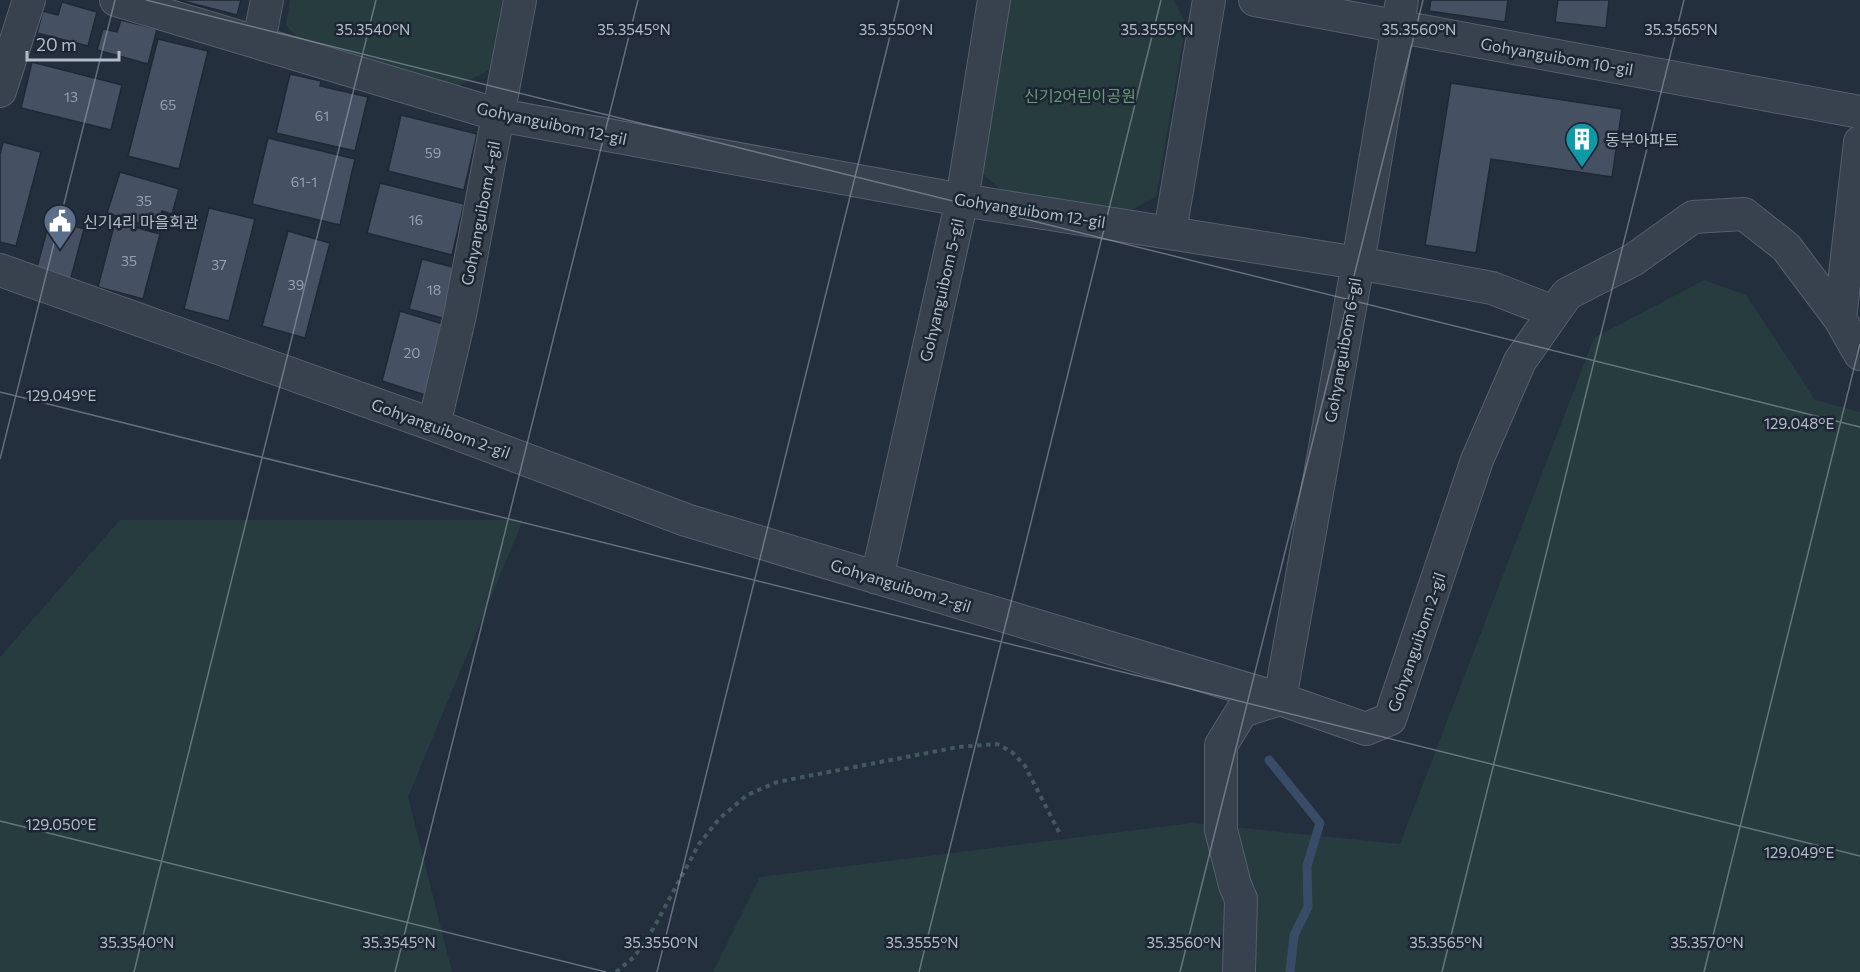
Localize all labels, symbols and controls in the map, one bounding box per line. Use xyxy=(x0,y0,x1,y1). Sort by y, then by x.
text: 35.3540°N xyxy=(336,20,410,38)
text: 35.3545°N xyxy=(597,20,671,38)
text: 35.3550°N xyxy=(859,20,933,38)
text: 35.3555°N xyxy=(1120,20,1194,38)
text: 35.3560°N xyxy=(1382,20,1456,38)
text: 35.3565°N xyxy=(1644,20,1718,38)
scale bar xyxy=(27,24,118,62)
text: 20 m xyxy=(36,33,77,55)
street label: Gohyanguibom 10-gil xyxy=(1479,33,1635,79)
park label: 신기2어린이공원 xyxy=(1024,86,1136,105)
house number: 13 xyxy=(64,88,78,105)
house number: 65 xyxy=(160,96,176,113)
street label: Gohyanguibom 12-gil xyxy=(475,98,629,148)
house number: 61 xyxy=(315,107,329,124)
building icon: 동부아파트 xyxy=(1564,121,1600,168)
place label: 동부아파트 xyxy=(1605,130,1679,149)
street label: Gohyanguibom 4-gil xyxy=(457,139,503,287)
house number: 59 xyxy=(425,144,441,161)
house number: 61-1 xyxy=(291,173,317,190)
street label: Gohyanguibom 12-gil xyxy=(953,189,1107,231)
house number: 35 xyxy=(136,192,152,209)
public building icon: 신기4리 마을회관 xyxy=(42,203,78,250)
house number: 16 xyxy=(409,211,423,228)
place label: 신기4리 마을회관 xyxy=(83,212,199,231)
street label: Gohyanguibom 5-gil xyxy=(915,216,967,364)
house number: 35 xyxy=(121,252,137,269)
house number: 37 xyxy=(211,256,227,273)
house number: 39 xyxy=(288,276,304,293)
street label: Gohyanguibom 6-gil xyxy=(1320,276,1364,424)
house number: 18 xyxy=(427,281,441,298)
house number: 20 xyxy=(404,344,420,361)
text: 129.049°E xyxy=(26,386,96,404)
street label: Gohyanguibom 2-gil xyxy=(369,394,513,462)
text: 129.048°E xyxy=(1764,414,1834,432)
street label: Gohyanguibom 2-gil xyxy=(828,555,974,615)
street label: Gohyanguibom 2-gil xyxy=(1383,570,1449,714)
text: 129.050°E xyxy=(26,815,97,833)
text: 129.049°E xyxy=(1764,843,1834,861)
text: 35.3540°N xyxy=(100,933,174,951)
text: 35.3545°N xyxy=(362,933,436,951)
text: 35.3550°N xyxy=(624,933,698,951)
text: 35.3555°N xyxy=(885,933,959,951)
text: 35.3560°N xyxy=(1147,933,1221,951)
text: 35.3565°N xyxy=(1409,933,1483,951)
text: 35.3570°N xyxy=(1670,933,1744,951)

